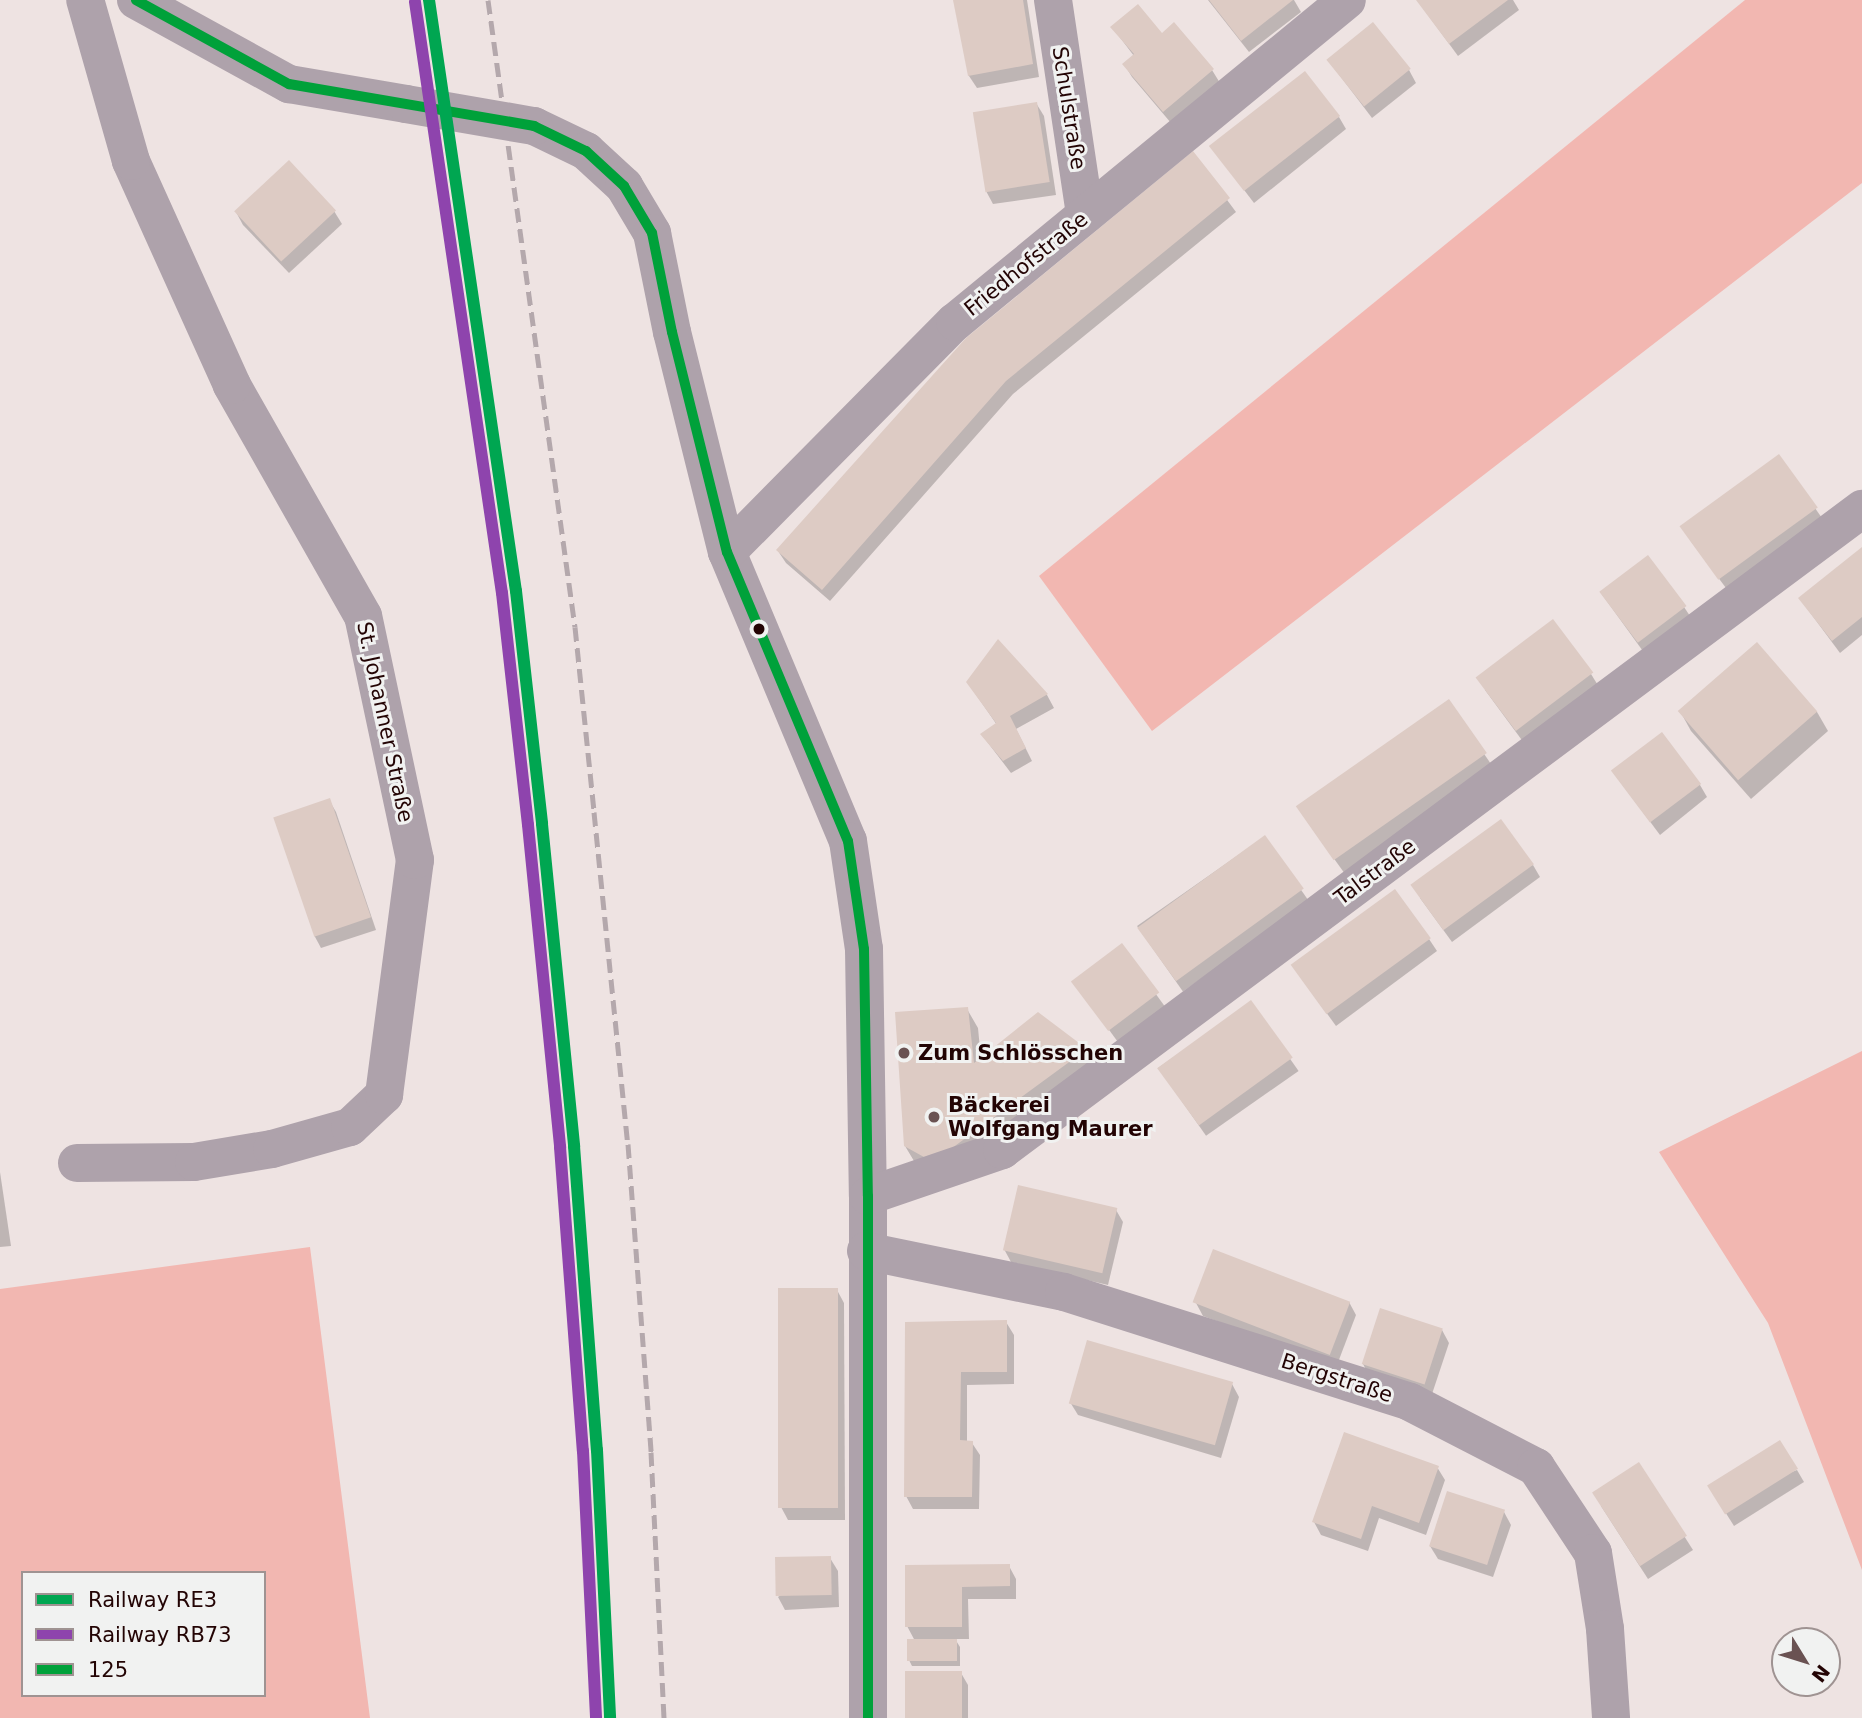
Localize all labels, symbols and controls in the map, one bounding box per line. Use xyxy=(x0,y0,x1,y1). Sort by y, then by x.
street label: Schulstraße xyxy=(1047,45,1091,171)
street label: Friedhofstraße xyxy=(959,206,1093,322)
street label: St. Johanner Straße xyxy=(351,620,419,824)
unlabelled marker xyxy=(752,622,766,636)
street label: Talstraße xyxy=(1330,833,1420,911)
place label: Zum Schlösschen xyxy=(918,1040,1123,1066)
marker: Zum Schlösschen xyxy=(896,1045,912,1061)
place label: Bäckerei Wolfgang Maurer xyxy=(948,1092,1153,1142)
marker: Bäckerei Wolfgang Maurer xyxy=(926,1109,942,1125)
street label: Bergstraße xyxy=(1278,1348,1396,1408)
legend xyxy=(21,1571,266,1697)
text: Railway RE3 xyxy=(88,1588,217,1612)
text: Railway RB73 xyxy=(88,1623,232,1647)
north arrow xyxy=(1771,1627,1841,1697)
text: 125 xyxy=(88,1658,128,1682)
text: N xyxy=(1807,1661,1835,1687)

